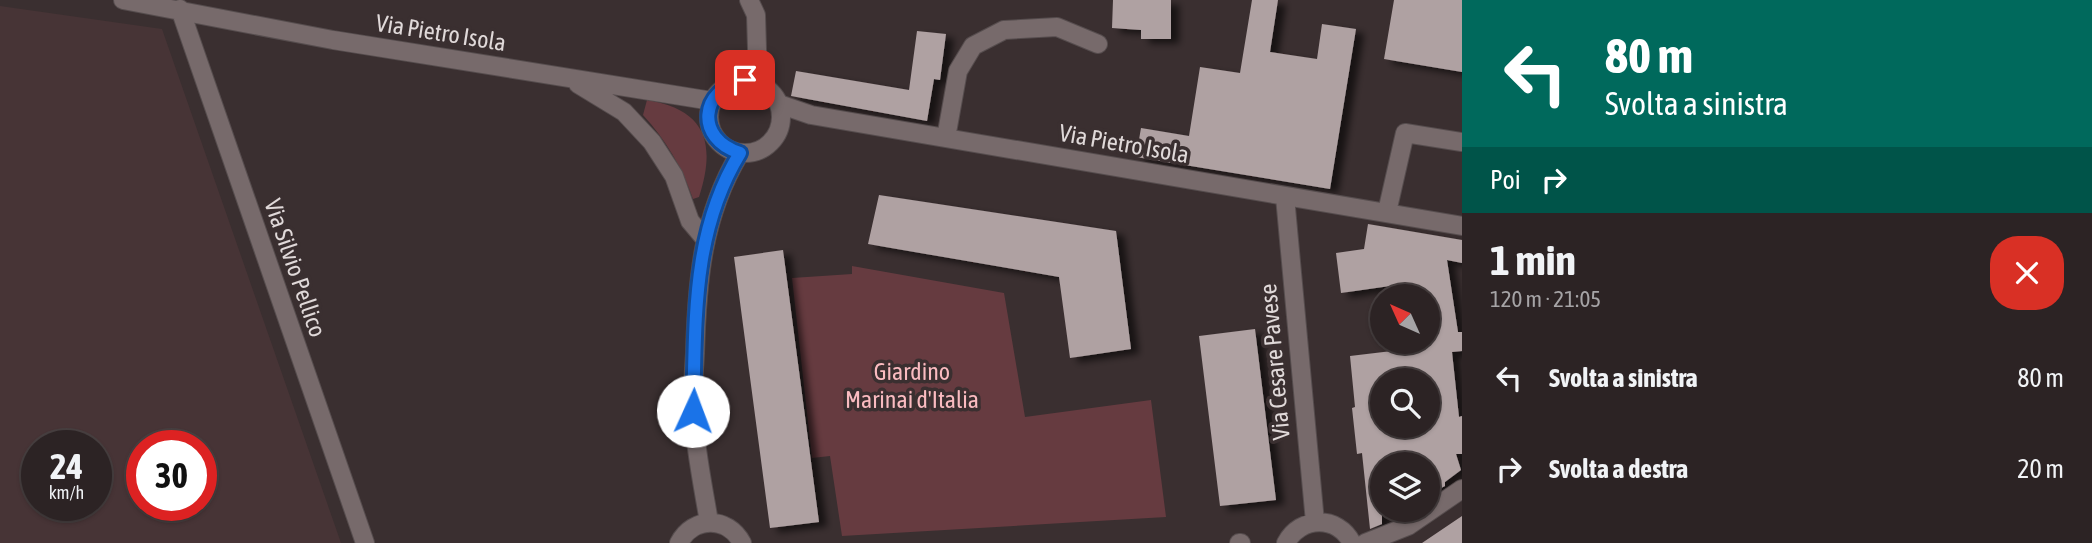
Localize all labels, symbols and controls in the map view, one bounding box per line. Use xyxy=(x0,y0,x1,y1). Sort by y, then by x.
street label: Via Pietro Isola xyxy=(374,9,508,56)
text: 80 m xyxy=(1605,27,1693,83)
icon: left xyxy=(1490,28,1581,119)
pin xyxy=(715,50,775,110)
icon: arrive xyxy=(726,61,764,99)
text: Svolta a sinistra xyxy=(1605,85,1788,122)
street label: Via Pietro Isola xyxy=(1057,119,1191,168)
icon: right xyxy=(1535,161,1573,199)
text: Poi xyxy=(1490,165,1521,195)
street label: Via Silvio Pellico xyxy=(259,195,332,340)
text: 1 min xyxy=(1490,236,1576,284)
button: close xyxy=(1990,236,2064,310)
street label: Via Cesare Pavese xyxy=(1254,283,1295,441)
north arrow xyxy=(1370,284,1440,354)
map controls xyxy=(1370,284,1440,522)
text: 120 m · 21:05 xyxy=(1490,286,1601,312)
park label: Giardino Marinai d'Italia xyxy=(845,358,979,413)
icon: left xyxy=(1490,359,1528,397)
text: Svolta a sinistra xyxy=(1549,363,1698,393)
text: 80 m xyxy=(2017,363,2064,393)
button: search xyxy=(1370,368,1440,438)
position arrow xyxy=(656,374,730,448)
speed limit sign: 30 xyxy=(126,430,217,521)
text: 24 xyxy=(50,446,83,486)
icon: right xyxy=(1490,450,1528,488)
button: layers xyxy=(1370,452,1440,522)
text: Svolta a destra xyxy=(1549,454,1688,484)
text: 20 m xyxy=(2017,454,2064,484)
text: km/h xyxy=(49,482,84,503)

